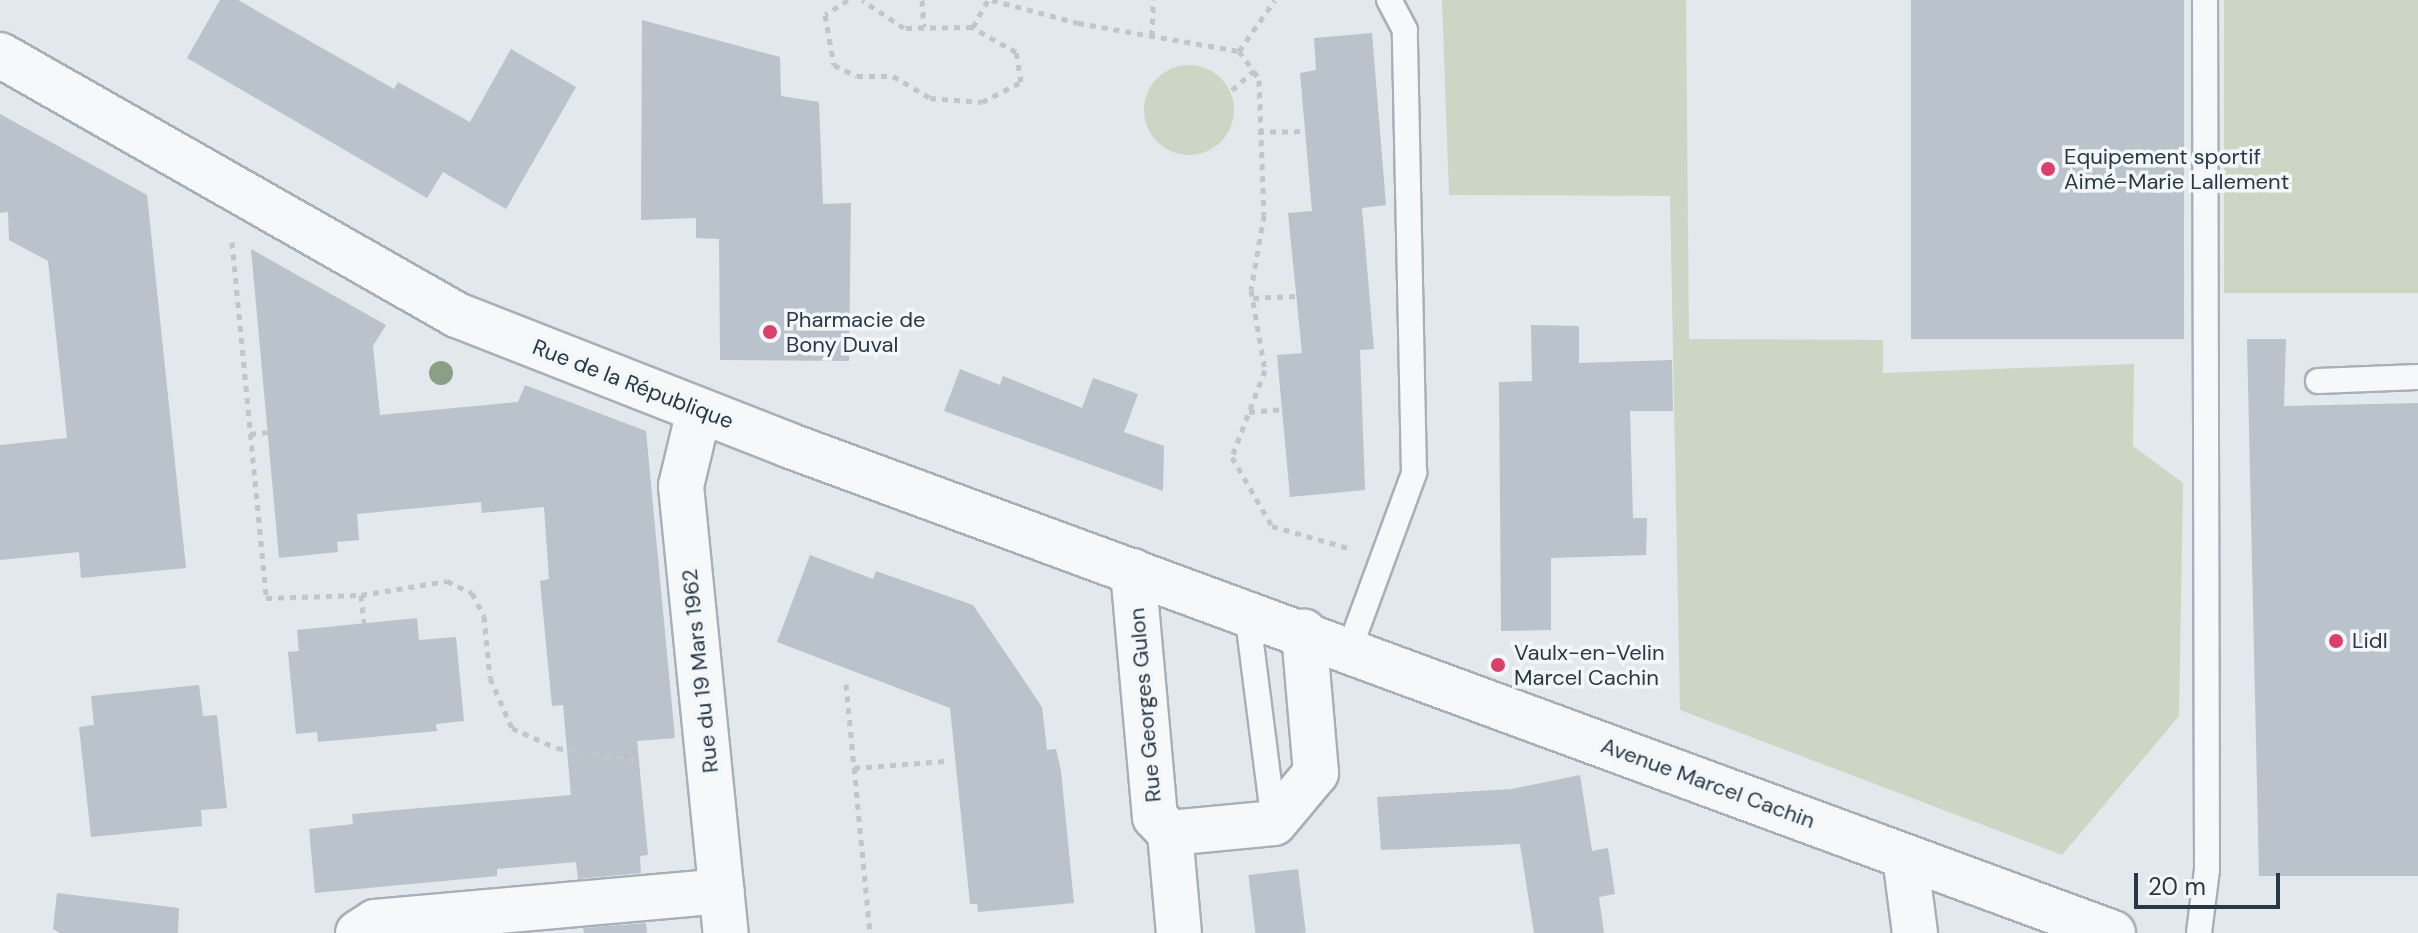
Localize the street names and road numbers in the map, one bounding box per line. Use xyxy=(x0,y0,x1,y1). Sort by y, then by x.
street label: Rue de la République xyxy=(529,334,737,434)
street label: Rue du 19 Mars 1962 xyxy=(676,568,724,774)
street label: Rue Georges Gulon xyxy=(1123,607,1167,803)
street label: Avenue Marcel Cachin xyxy=(1598,732,1818,834)

